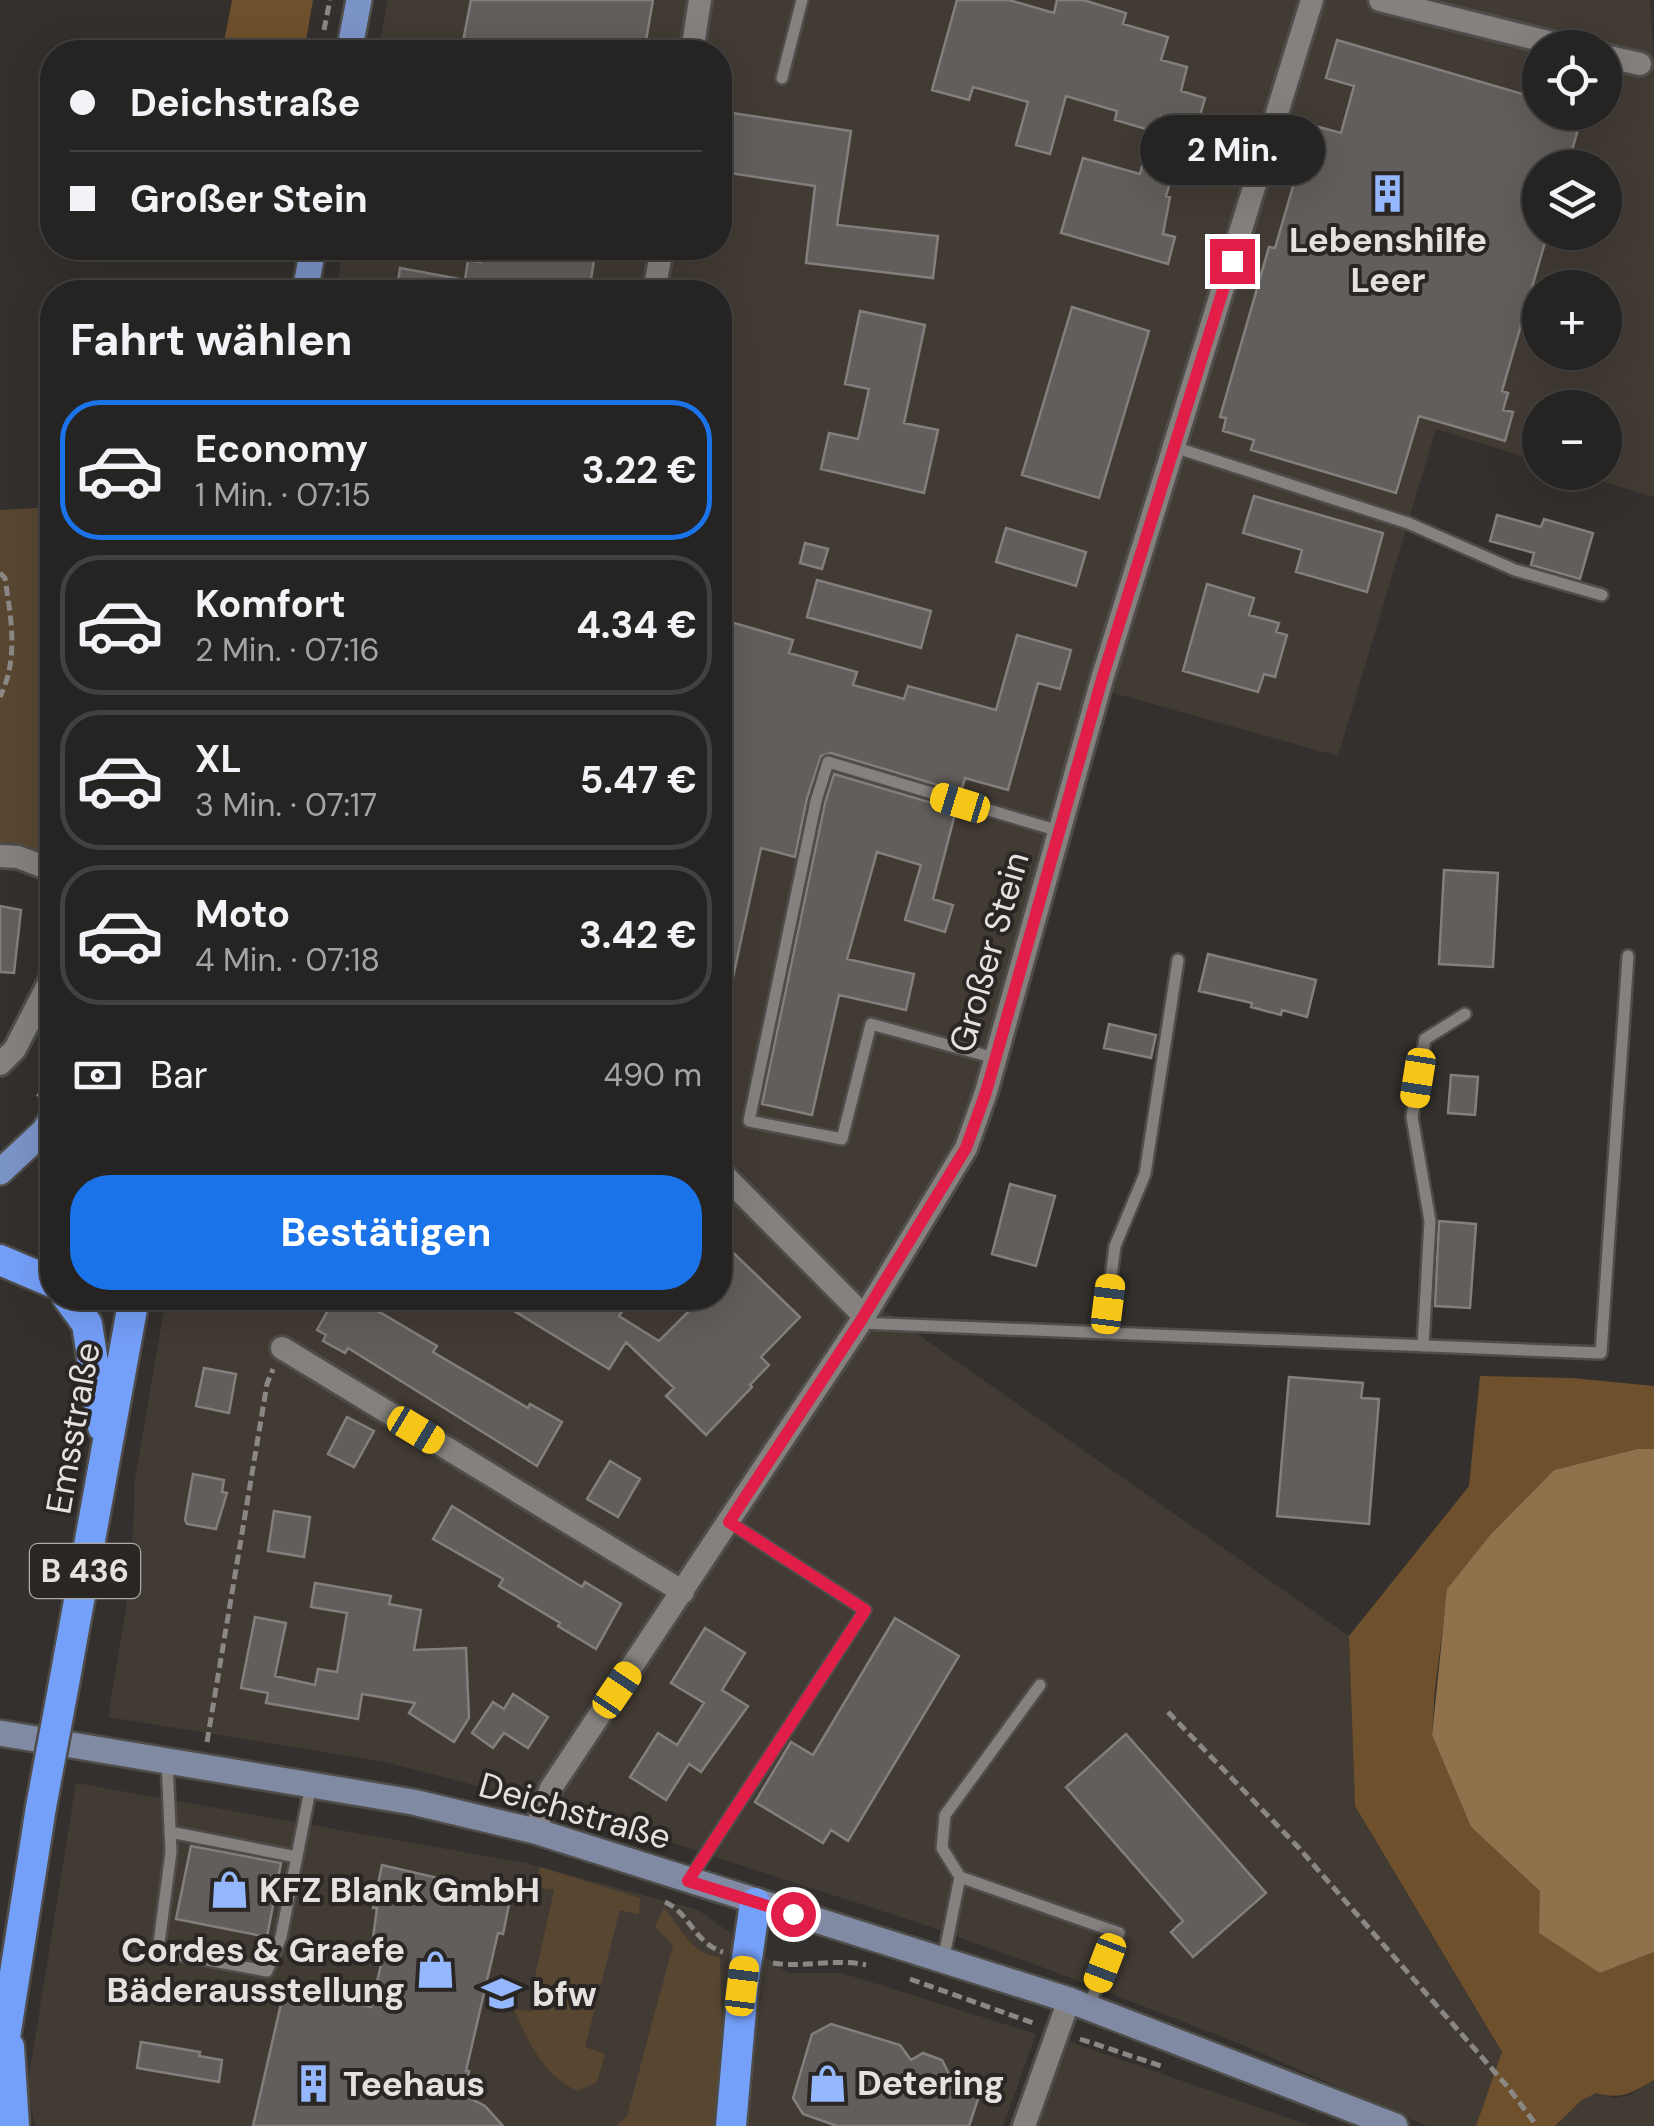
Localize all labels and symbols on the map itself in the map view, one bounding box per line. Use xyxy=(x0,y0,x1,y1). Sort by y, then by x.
callout: 2 Min. xyxy=(1140,116,1324,186)
building icon: Lebenshilfe Leer xyxy=(1367,172,1409,214)
place label: Lebenshilfe Leer xyxy=(1289,217,1487,303)
route end xyxy=(1210,239,1255,284)
car xyxy=(927,780,993,826)
street label: Großer Stein xyxy=(938,847,1040,1057)
car xyxy=(1398,1046,1438,1110)
car xyxy=(1089,1272,1127,1336)
street label: Emsstraße xyxy=(35,1339,111,1517)
car xyxy=(383,1402,449,1458)
road number: B 436 xyxy=(30,1544,140,1598)
car xyxy=(588,1657,646,1723)
street label: Deichstraße xyxy=(474,1762,676,1860)
place label: KFZ Blank GmbH xyxy=(259,1867,540,1913)
shop icon: KFZ Blank GmbH xyxy=(208,1869,250,1911)
route start xyxy=(771,1892,816,1937)
place label: Cordes & Graefe Bäderausstellung xyxy=(107,1927,405,2013)
car xyxy=(1080,1930,1130,1996)
shop icon: Cordes & Graefe Bäderausstellung xyxy=(414,1949,456,1991)
car xyxy=(723,1954,761,2018)
place label: bfw xyxy=(532,1971,597,2017)
school or university icon: bfw xyxy=(481,1973,523,2015)
place label: Detering xyxy=(857,2060,1005,2106)
place label: Teehaus xyxy=(343,2061,485,2107)
shop icon: Detering xyxy=(806,2062,848,2104)
building icon: Teehaus xyxy=(292,2063,334,2105)

